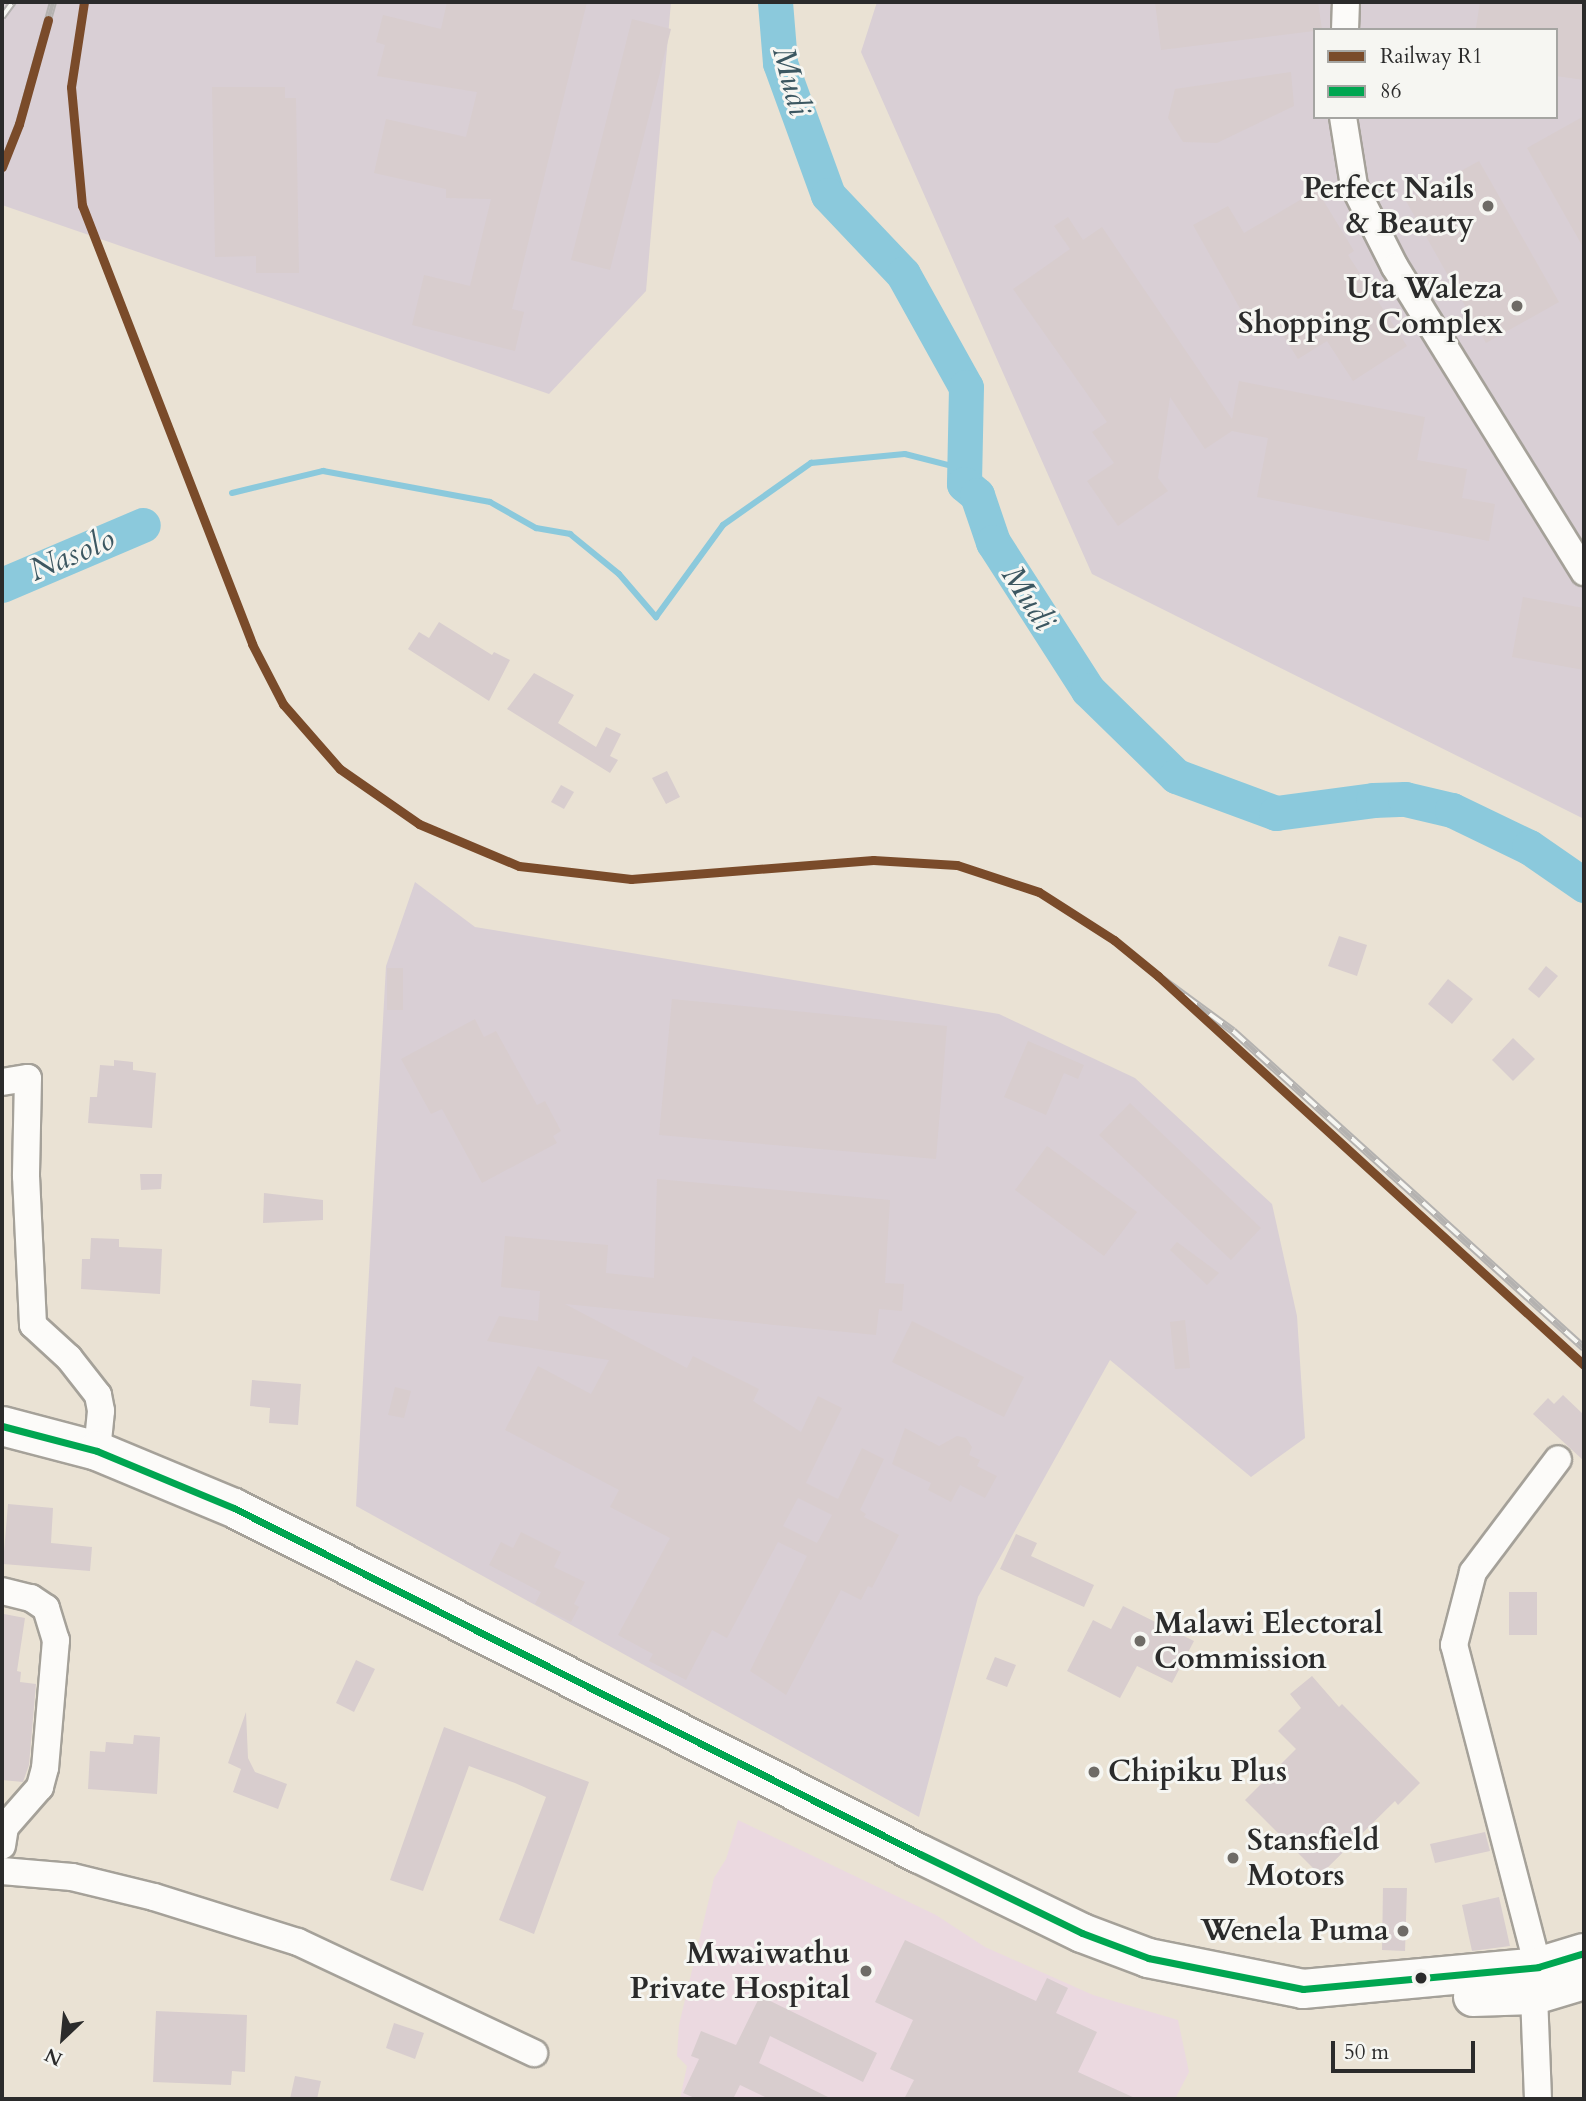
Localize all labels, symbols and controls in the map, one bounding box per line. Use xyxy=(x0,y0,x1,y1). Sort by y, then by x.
legend xyxy=(1313,28,1558,119)
water label: Mudi xyxy=(763,42,819,120)
text: Railway R1 xyxy=(1380,42,1483,71)
text: 86 xyxy=(1380,77,1402,106)
place label: Perfect Nails & Beauty xyxy=(1303,171,1474,242)
marker: Perfect Nails & Beauty xyxy=(1480,198,1496,214)
place label: Uta Waleza Shopping Complex xyxy=(1238,271,1503,342)
marker: Uta Waleza Shopping Complex xyxy=(1509,298,1525,314)
water label: Nasolo xyxy=(24,520,120,590)
water label: Mudi xyxy=(993,558,1063,638)
place label: Malawi Electoral Commission xyxy=(1154,1606,1383,1676)
marker: Malawi Electoral Commission xyxy=(1132,1633,1148,1649)
place label: Chipiku Plus xyxy=(1108,1754,1287,1790)
marker: Chipiku Plus xyxy=(1086,1764,1102,1780)
place label: Stansfield Motors xyxy=(1247,1823,1379,1894)
marker: Stansfield Motors xyxy=(1225,1850,1241,1866)
place label: Wenela Puma xyxy=(1201,1913,1389,1949)
marker: Wenela Puma xyxy=(1395,1923,1411,1939)
place label: Mwaiwathu Private Hospital xyxy=(630,1936,850,2007)
marker: Mwaiwathu Private Hospital xyxy=(856,1961,876,1981)
unlabelled marker xyxy=(1414,1971,1428,1985)
north arrow xyxy=(28,2003,98,2073)
scale bar xyxy=(1334,2028,1478,2072)
text: 50 m xyxy=(1344,2038,1389,2067)
text: N xyxy=(41,2042,67,2072)

